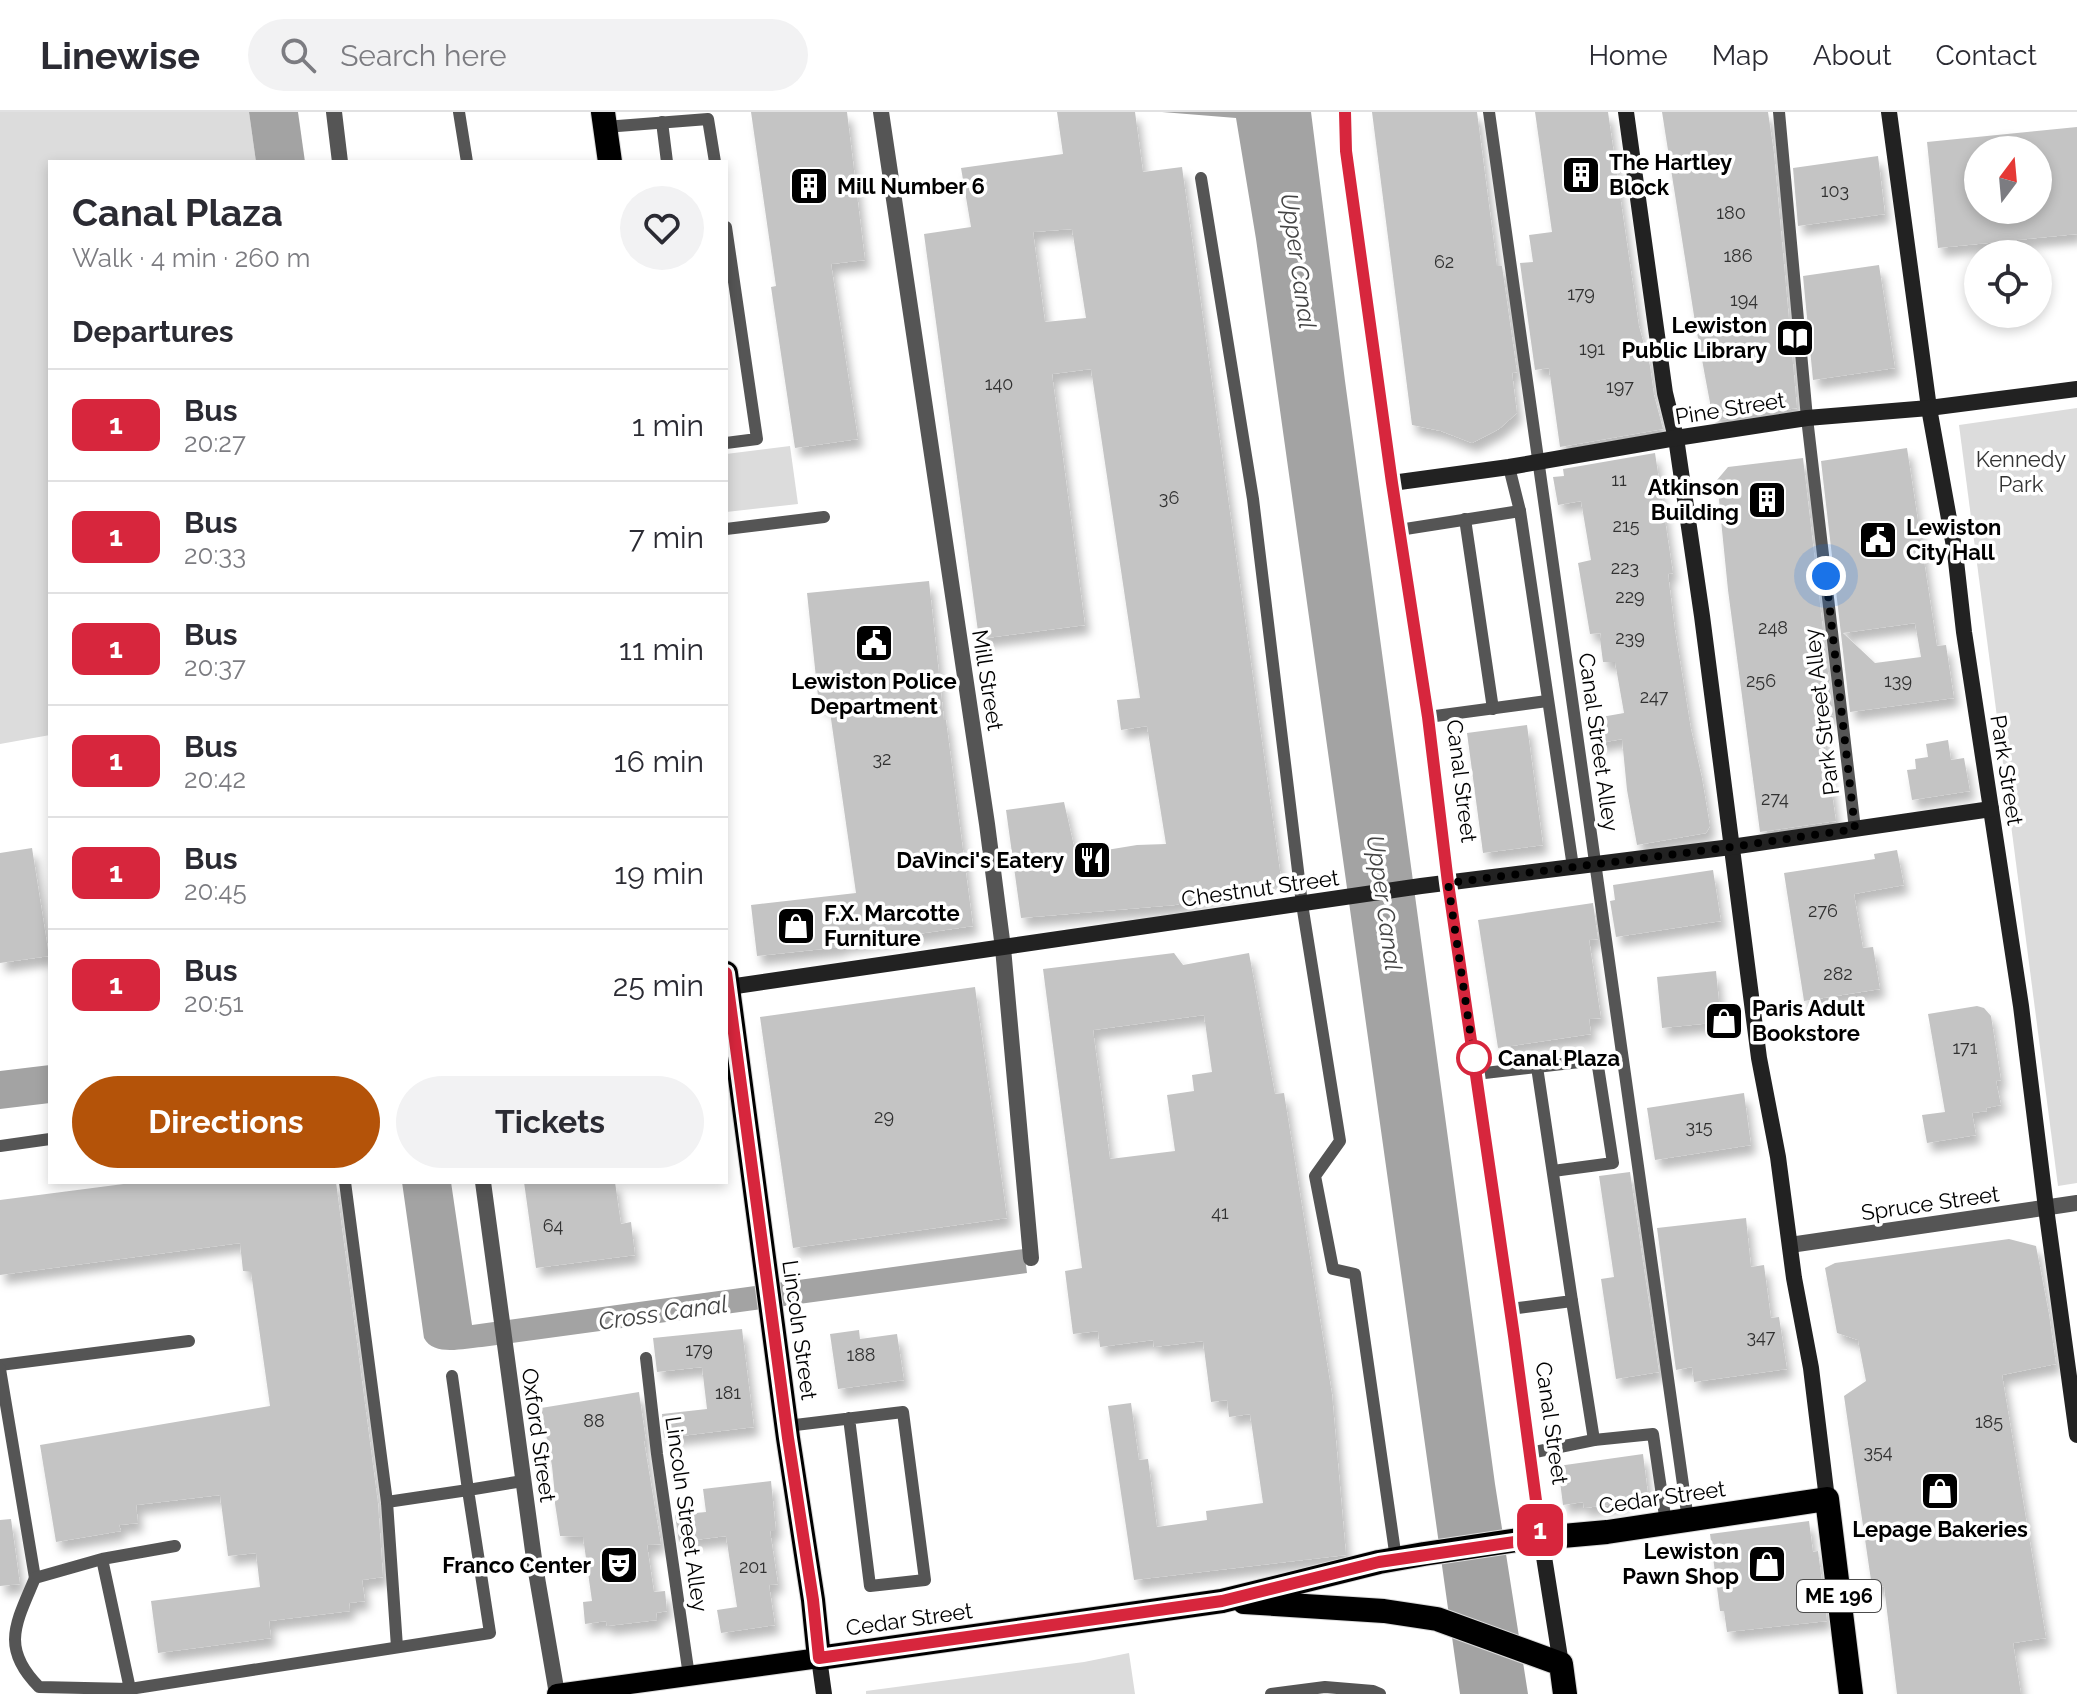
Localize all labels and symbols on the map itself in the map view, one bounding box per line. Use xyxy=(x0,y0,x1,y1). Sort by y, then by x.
north arrow xyxy=(1964,136,2052,224)
place label: The Hartley Block xyxy=(1609,149,1732,200)
building icon: The Hartley Block xyxy=(1560,154,1602,196)
building icon: Mill Number 6 xyxy=(788,165,830,207)
place label: Mill Number 6 xyxy=(837,173,985,199)
house number: 103 xyxy=(1821,180,1849,201)
water label: Upper Canal xyxy=(1275,191,1322,331)
house number: 180 xyxy=(1716,202,1746,223)
house number: 186 xyxy=(1723,245,1753,266)
house number: 62 xyxy=(1434,251,1454,272)
house number: 179 xyxy=(1567,283,1595,304)
house number: 194 xyxy=(1730,289,1758,310)
place label: Lewiston Public Library xyxy=(1621,312,1767,363)
library icon: Lewiston Public Library xyxy=(1774,317,1816,359)
house number: 191 xyxy=(1579,338,1605,359)
house number: 140 xyxy=(985,373,1013,394)
house number: 197 xyxy=(1606,376,1634,397)
street label: Pine Street xyxy=(1673,386,1787,430)
park label: Kennedy Park xyxy=(1976,446,2066,497)
house number: 11 xyxy=(1611,469,1627,490)
place label: Atkinson Building xyxy=(1648,474,1739,525)
building icon: Atkinson Building xyxy=(1746,479,1788,521)
house number: 36 xyxy=(1159,487,1179,508)
place label: Lewiston City Hall xyxy=(1906,514,2001,565)
house number: 215 xyxy=(1613,515,1640,536)
public building icon: Lewiston City Hall xyxy=(1857,519,1899,561)
your location xyxy=(1806,556,1846,596)
house number: 223 xyxy=(1611,557,1639,578)
house number: 229 xyxy=(1615,586,1645,607)
house number: 248 xyxy=(1758,617,1788,638)
public building icon: Lewiston Police Department xyxy=(853,622,895,664)
house number: 239 xyxy=(1615,627,1645,648)
street label: Park Street Alley xyxy=(1798,627,1844,797)
street label: Mill Street xyxy=(967,628,1009,733)
street label: Canal Street Alley xyxy=(1574,651,1624,833)
place label: Lewiston Police Department xyxy=(791,668,957,719)
house number: 256 xyxy=(1746,670,1776,691)
house number: 139 xyxy=(1884,670,1912,691)
house number: 247 xyxy=(1640,686,1669,707)
street label: Park Street xyxy=(1985,713,2029,828)
street label: Canal Street xyxy=(1442,718,1483,845)
house number: 32 xyxy=(873,748,892,769)
house number: 274 xyxy=(1761,788,1789,809)
water label: Upper Canal xyxy=(1361,833,1408,973)
restaurant icon: DaVinci's Eatery xyxy=(1071,839,1113,881)
place label: DaVinci's Eatery xyxy=(896,847,1064,873)
street label: Chestnut Street xyxy=(1180,864,1341,912)
place label: F.X. Marcotte Furniture xyxy=(824,900,960,951)
house number: 276 xyxy=(1808,900,1838,921)
shop icon: F.X. Marcotte Furniture xyxy=(775,905,817,947)
house number: 282 xyxy=(1823,963,1853,984)
place label: Paris Adult Bookstore xyxy=(1752,995,1866,1046)
shop icon: Paris Adult Bookstore xyxy=(1703,1000,1745,1042)
house number: 171 xyxy=(1953,1037,1978,1058)
marker: Canal Plaza xyxy=(1457,1041,1491,1075)
place label: Canal Plaza xyxy=(1498,1045,1620,1071)
house number: 29 xyxy=(874,1106,894,1127)
house number: 315 xyxy=(1685,1116,1713,1137)
street label: Spruce Street xyxy=(1859,1180,2001,1226)
house number: 41 xyxy=(1211,1202,1229,1223)
house number: 64 xyxy=(543,1215,564,1236)
street label: Lincoln Street xyxy=(777,1258,823,1402)
water label: Cross Canal xyxy=(597,1289,729,1336)
house number: 347 xyxy=(1747,1326,1776,1347)
house number: 179 xyxy=(685,1339,713,1360)
house number: 188 xyxy=(846,1344,876,1365)
street label: Canal Street xyxy=(1531,1360,1574,1487)
street label: Oxford Street xyxy=(517,1366,561,1504)
house number: 181 xyxy=(715,1382,741,1403)
house number: 88 xyxy=(583,1410,605,1431)
house number: 185 xyxy=(1975,1411,2003,1432)
street label: Lincoln Street Alley xyxy=(660,1415,714,1614)
house number: 354 xyxy=(1863,1441,1893,1462)
shop icon: Lepage Bakeries xyxy=(1919,1470,1961,1512)
street label: Cedar Street xyxy=(1597,1475,1728,1519)
line badge: 1 xyxy=(1514,1504,1566,1556)
place label: Lepage Bakeries xyxy=(1852,1516,2028,1542)
place label: Lewiston Pawn Shop xyxy=(1622,1538,1739,1589)
shop icon: Lewiston Pawn Shop xyxy=(1746,1543,1788,1585)
theatre icon: Franco Center xyxy=(598,1544,640,1586)
place label: Franco Center xyxy=(442,1552,591,1578)
house number: 201 xyxy=(739,1556,767,1577)
road number: ME 196 xyxy=(1797,1580,1881,1612)
street label: Cedar Street xyxy=(844,1597,975,1641)

